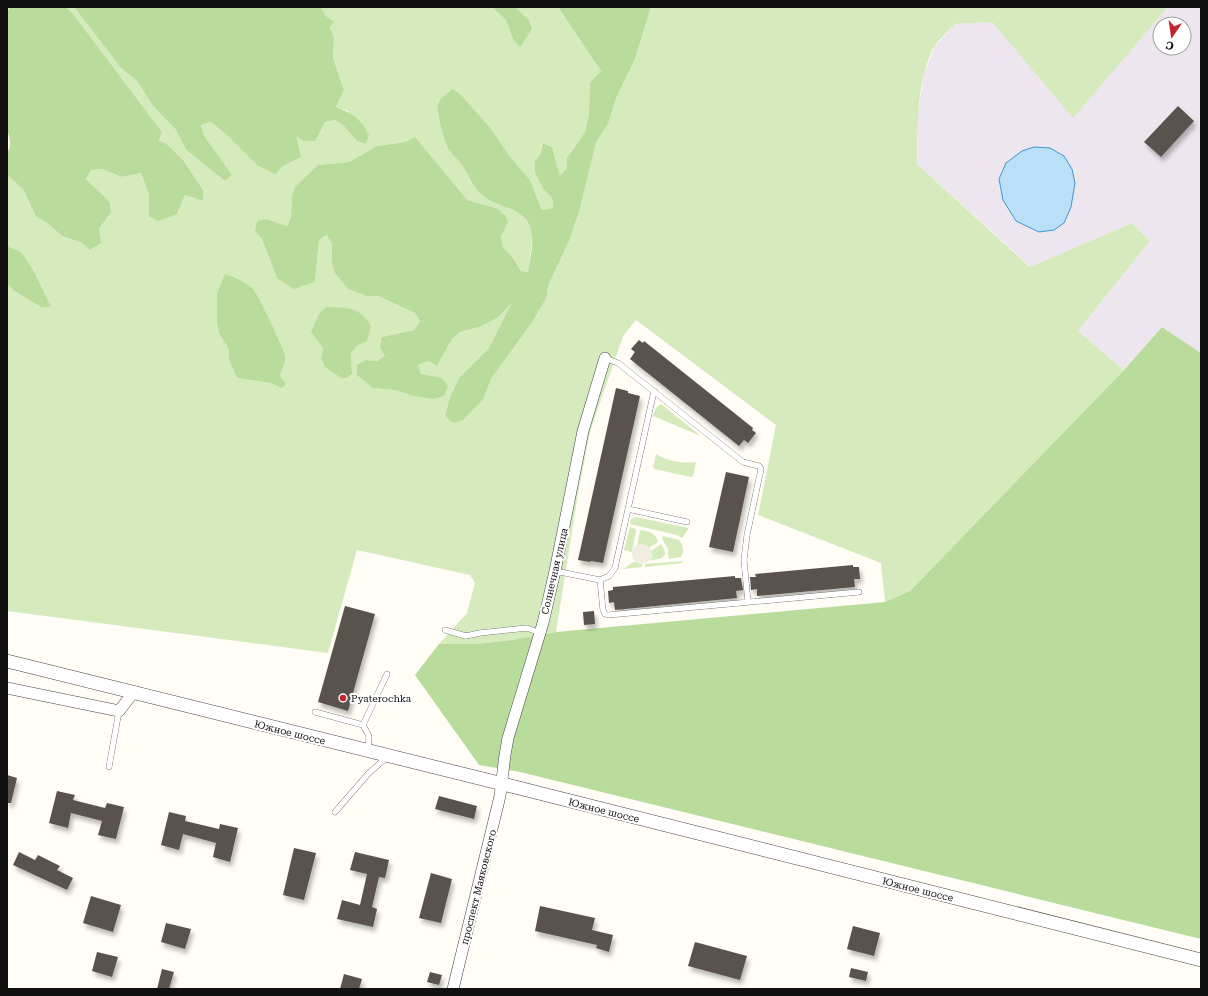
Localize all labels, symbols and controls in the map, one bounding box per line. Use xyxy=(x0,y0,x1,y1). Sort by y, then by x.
north arrow xyxy=(1152,16,1192,56)
text: С xyxy=(1164,38,1175,52)
street label: Солнечная улица xyxy=(539,526,570,615)
marker: Pyaterochka xyxy=(338,693,348,703)
place label: Pyaterochka xyxy=(351,693,412,704)
street label: Южное шоссе xyxy=(253,718,327,747)
street label: Южное шоссе xyxy=(567,796,641,825)
street label: проспект Маяковского xyxy=(459,828,498,946)
street label: Южное шоссе xyxy=(881,875,955,904)

